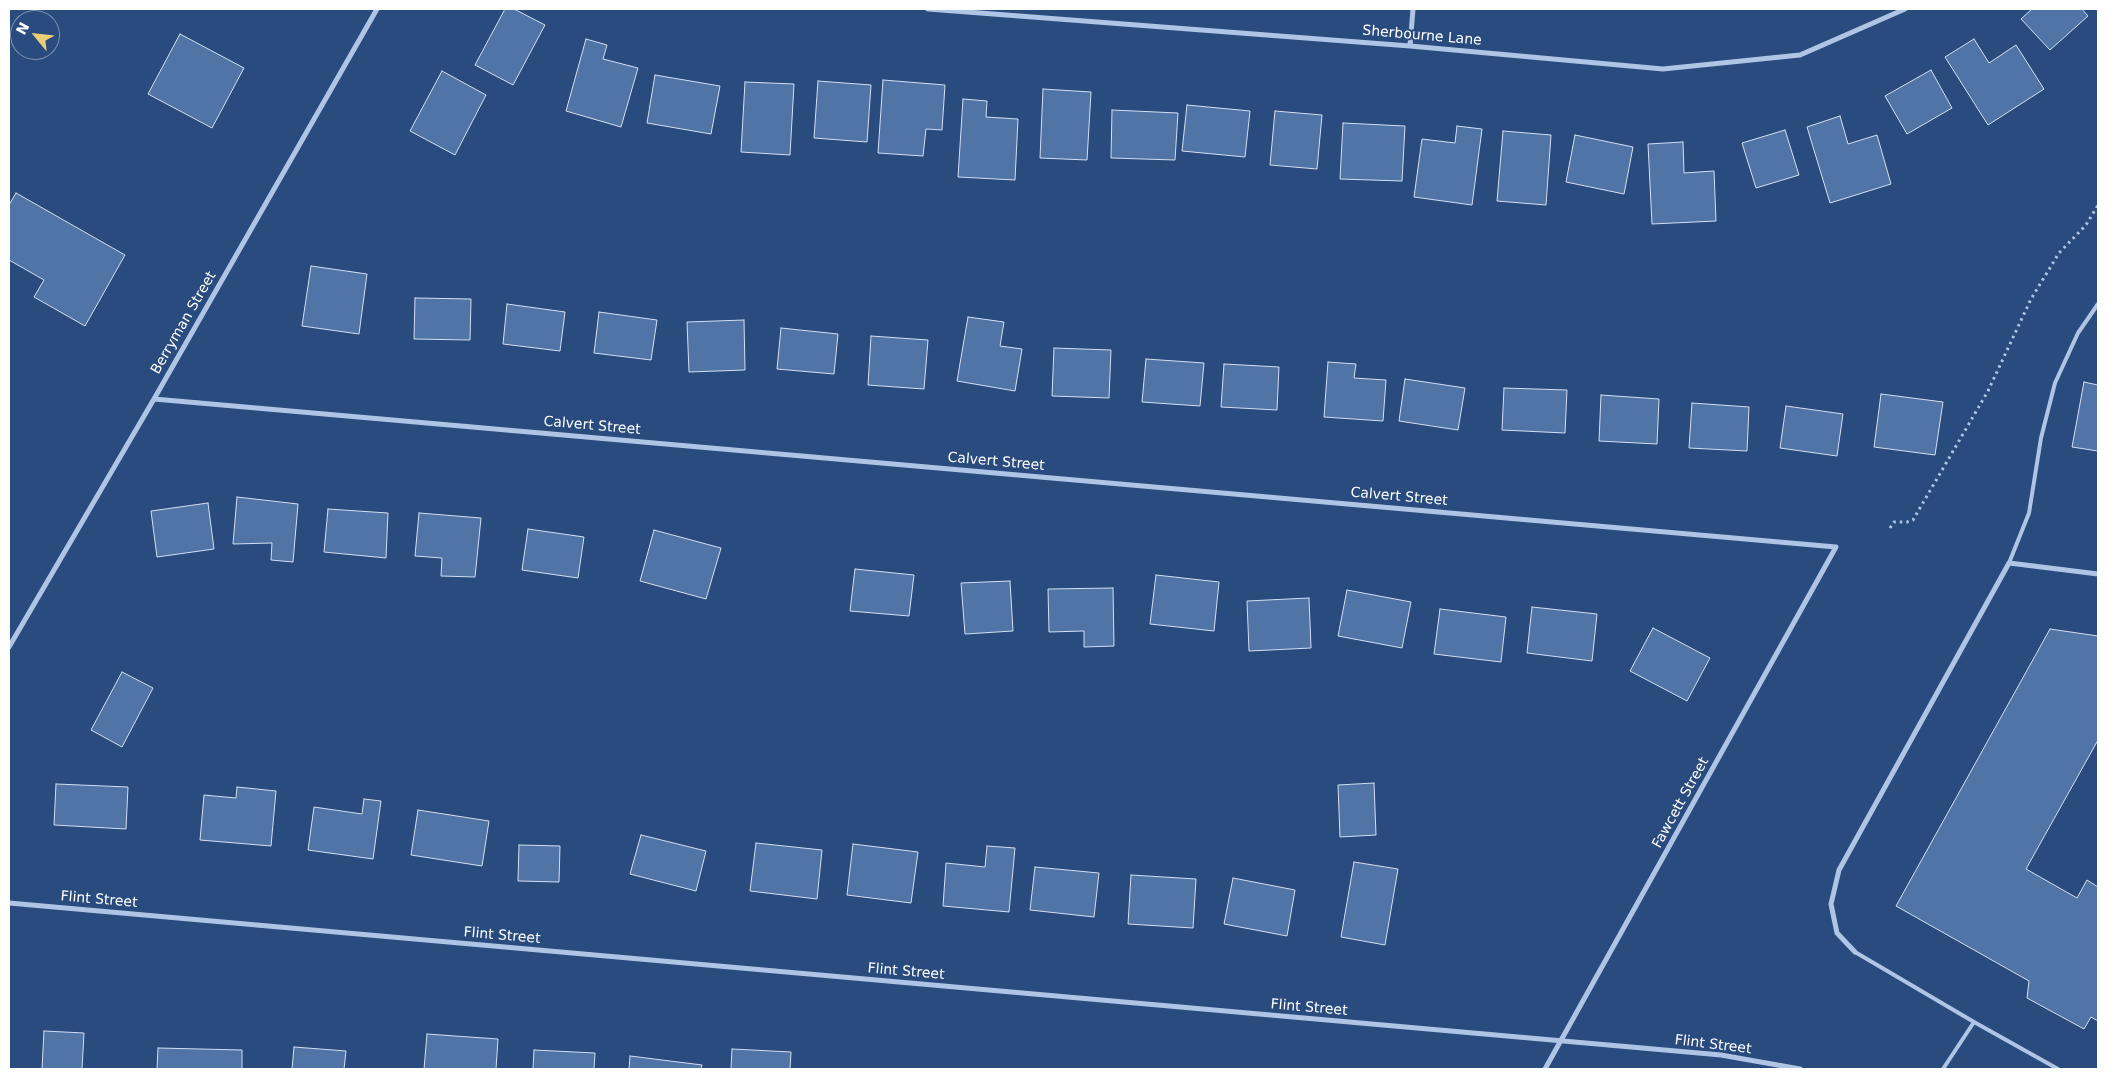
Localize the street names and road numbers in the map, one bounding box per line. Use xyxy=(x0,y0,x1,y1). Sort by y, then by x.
street label: Sherbourne Lane xyxy=(1362,22,1482,50)
street label: Berryman Street xyxy=(148,269,220,377)
street label: Calvert Street xyxy=(543,413,641,439)
street label: Calvert Street xyxy=(947,449,1045,475)
street label: Calvert Street xyxy=(1350,484,1448,510)
street label: Fawcett Street xyxy=(1649,755,1713,851)
street label: Flint Street xyxy=(60,888,138,912)
street label: Flint Street xyxy=(463,924,541,948)
street label: Flint Street xyxy=(867,960,945,984)
street label: Flint Street xyxy=(1270,996,1348,1020)
street label: Flint Street xyxy=(1674,1032,1752,1058)

